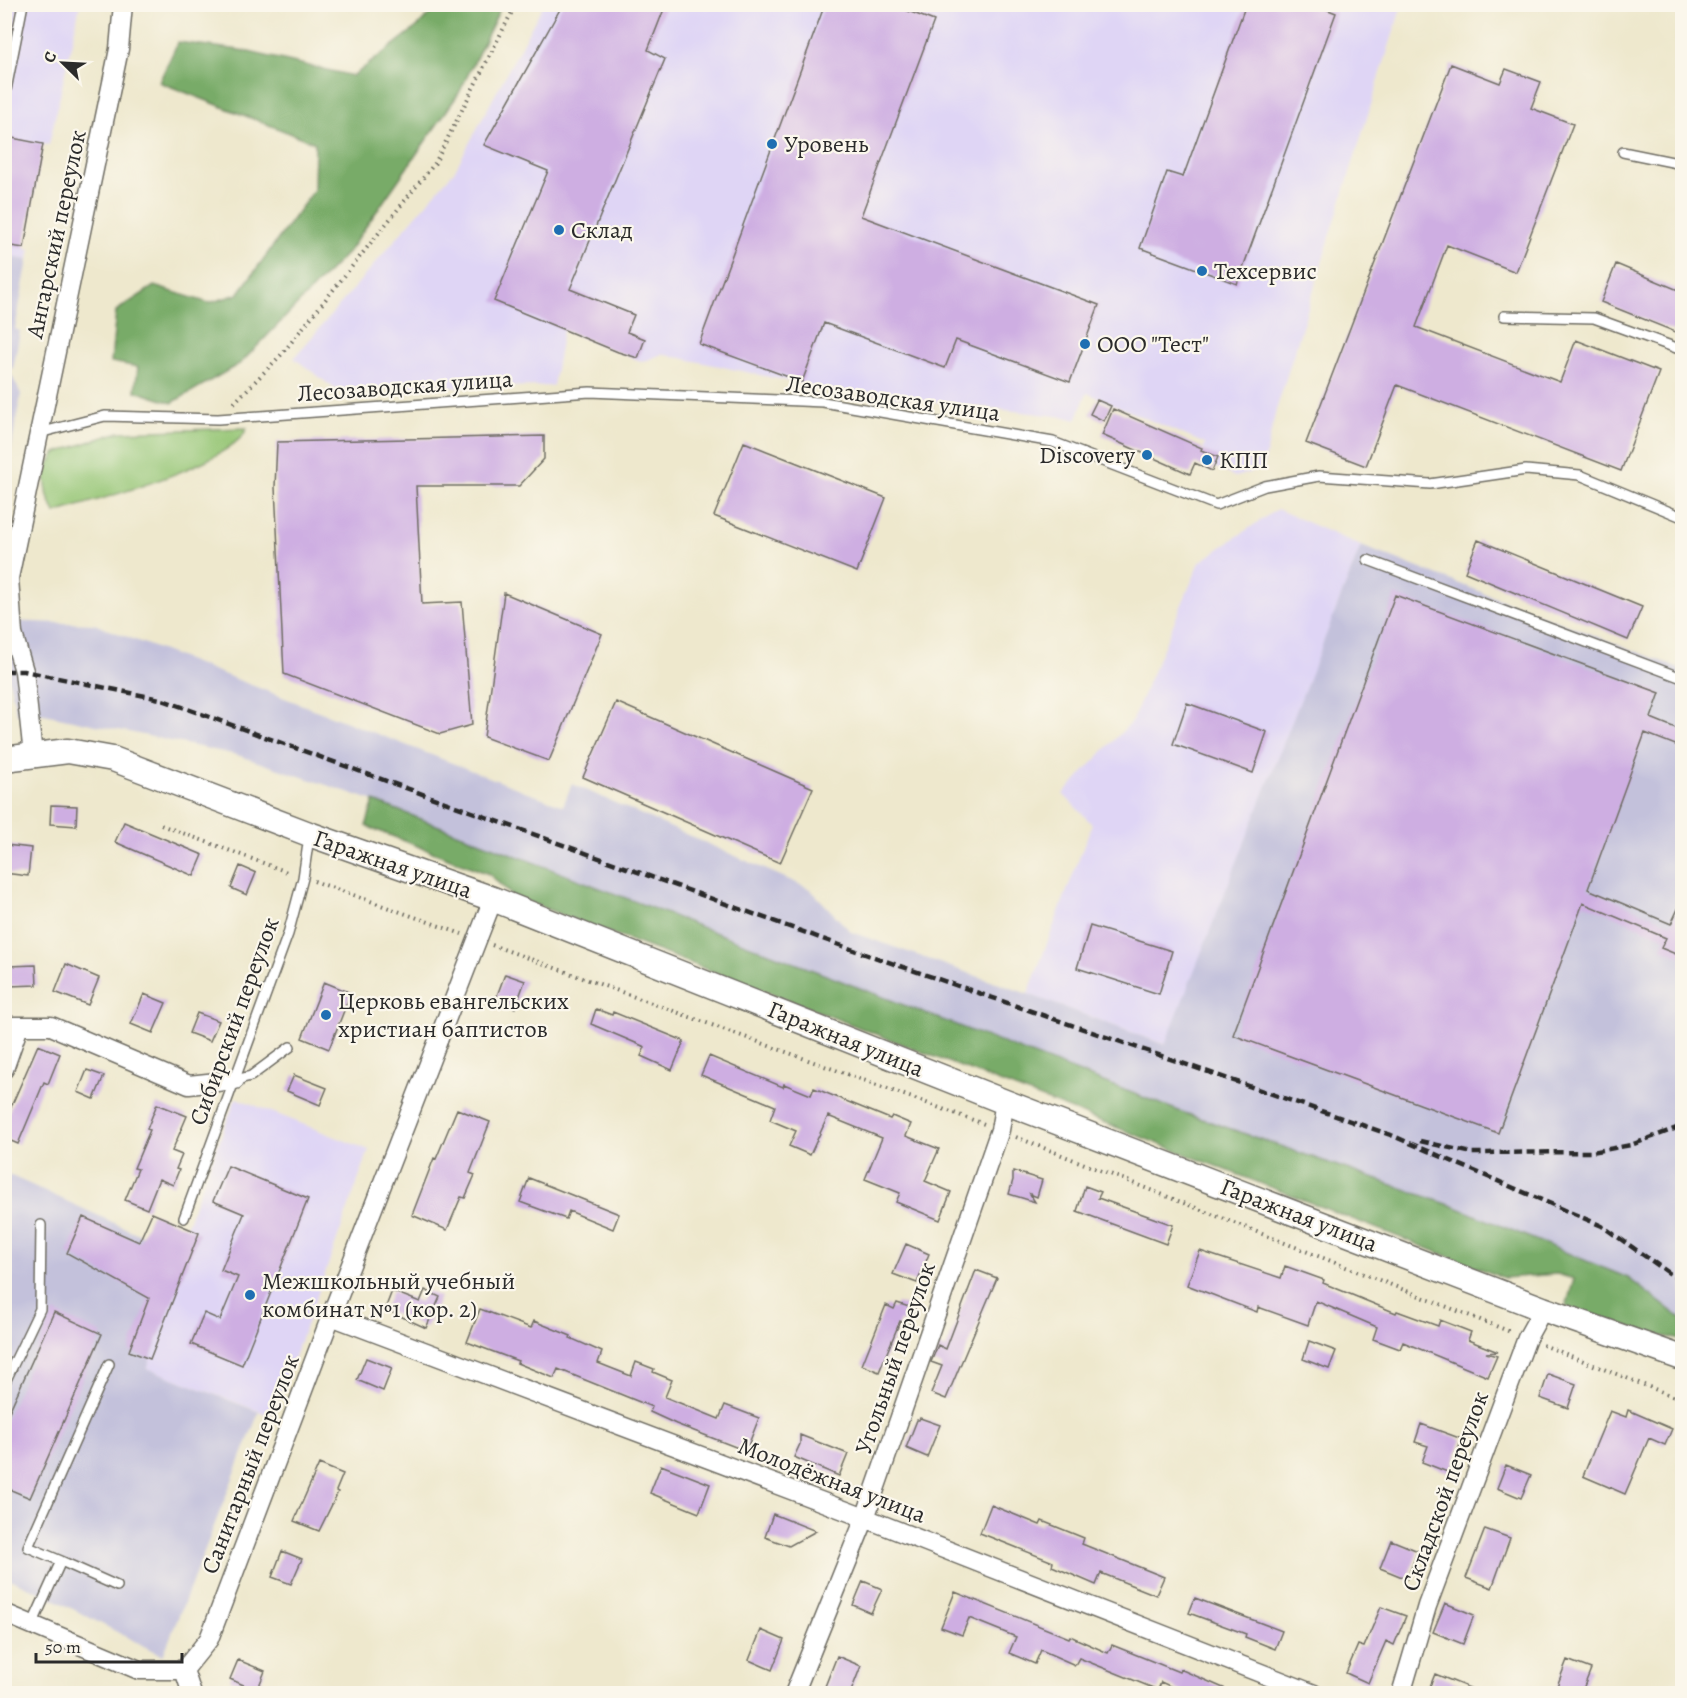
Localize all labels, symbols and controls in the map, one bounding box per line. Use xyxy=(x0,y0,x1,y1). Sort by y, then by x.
north arrow xyxy=(33,33,93,93)
text: С xyxy=(38,48,62,66)
street label: Ангарский переулок xyxy=(18,127,94,342)
place label: Уровень xyxy=(784,128,869,160)
marker: Уровень xyxy=(765,137,779,151)
place label: Склад xyxy=(571,214,633,246)
marker: Склад xyxy=(552,223,566,237)
place label: Техсервис xyxy=(1214,255,1317,287)
marker: Техсервис xyxy=(1195,264,1209,278)
place label: ООО "Тест" xyxy=(1097,328,1209,360)
marker: ООО "Тест" xyxy=(1078,337,1092,351)
street label: Лесозаводская улица xyxy=(296,363,514,409)
street label: Лесозаводская улица xyxy=(784,367,1002,429)
place label: Discovery xyxy=(1039,439,1135,471)
place label: КПП xyxy=(1219,444,1268,476)
marker: Discovery xyxy=(1140,448,1154,462)
marker: КПП xyxy=(1200,453,1214,467)
street label: Гаражная улица xyxy=(309,822,477,906)
street label: Сибирский переулок xyxy=(181,913,287,1129)
place label: Церковь евангельских христиан баптистов xyxy=(338,985,569,1045)
street label: Гаражная улица xyxy=(763,993,929,1085)
marker: Церковь евангельских христиан баптистов xyxy=(319,1008,333,1022)
street label: Гаражная улица xyxy=(1216,1170,1382,1260)
street label: Угольный переулок xyxy=(847,1257,943,1459)
place label: Межшкольный учебный комбинат №1 (кор. 2) xyxy=(262,1265,515,1325)
marker: Межшкольный учебный комбинат №1 (кор. 2) xyxy=(243,1288,257,1302)
street label: Санитарный переулок xyxy=(193,1350,307,1578)
street label: Складской переулок xyxy=(1394,1387,1496,1595)
street label: Молодёжная улица xyxy=(733,1429,931,1531)
scale bar xyxy=(36,1626,182,1664)
text: 50 m xyxy=(45,1635,81,1659)

